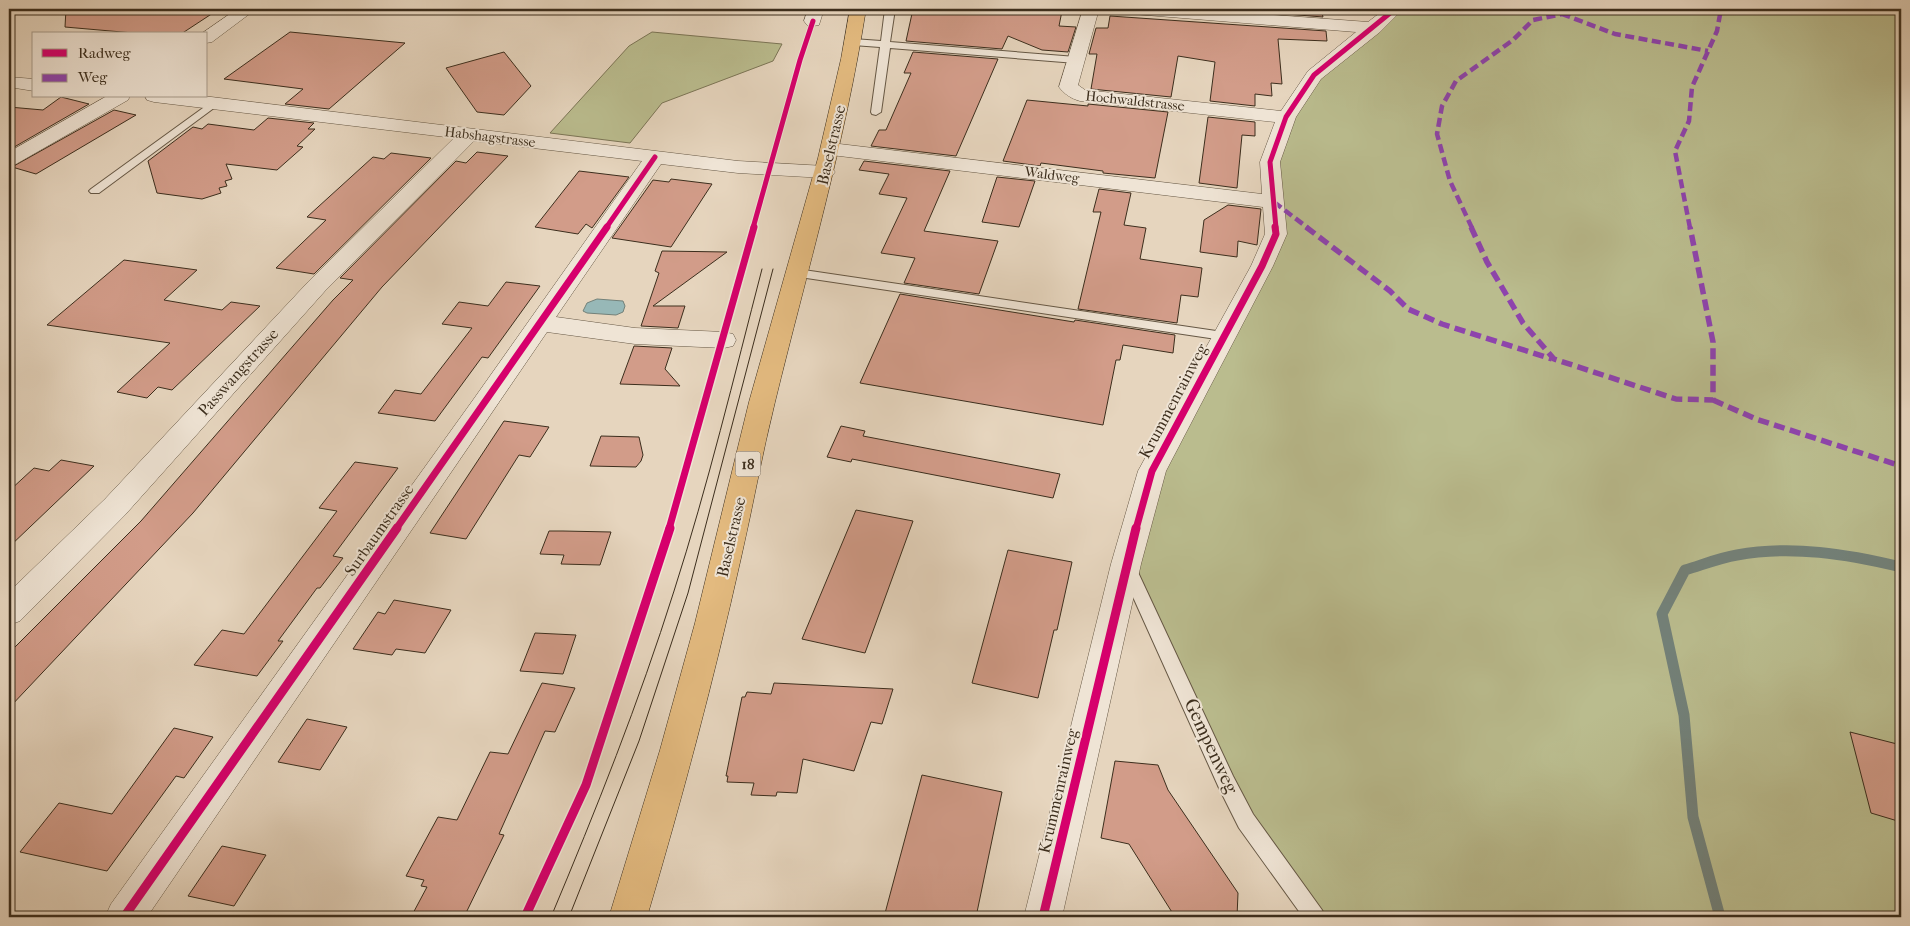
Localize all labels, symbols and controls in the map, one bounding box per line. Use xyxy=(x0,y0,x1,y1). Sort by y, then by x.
legend xyxy=(32,32,208,98)
text: Radweg xyxy=(78,44,131,62)
text: Weg xyxy=(77,68,108,86)
street label: Hochwaldstrasse xyxy=(1085,87,1186,115)
street label: Baselstrasse xyxy=(813,103,849,187)
street label: Habshagstrasse xyxy=(443,123,537,151)
street label: Waldweg xyxy=(1023,163,1081,187)
street label: Passwangstrasse xyxy=(194,324,282,420)
street label: Krummenrainweg xyxy=(1135,340,1211,462)
road number: 18 xyxy=(736,452,760,476)
street label: Surbaumstrasse xyxy=(340,480,418,580)
street label: Baselstrasse xyxy=(713,495,749,579)
street label: Gempenweg xyxy=(1179,695,1243,798)
street label: Krummenrainweg xyxy=(1034,726,1082,855)

